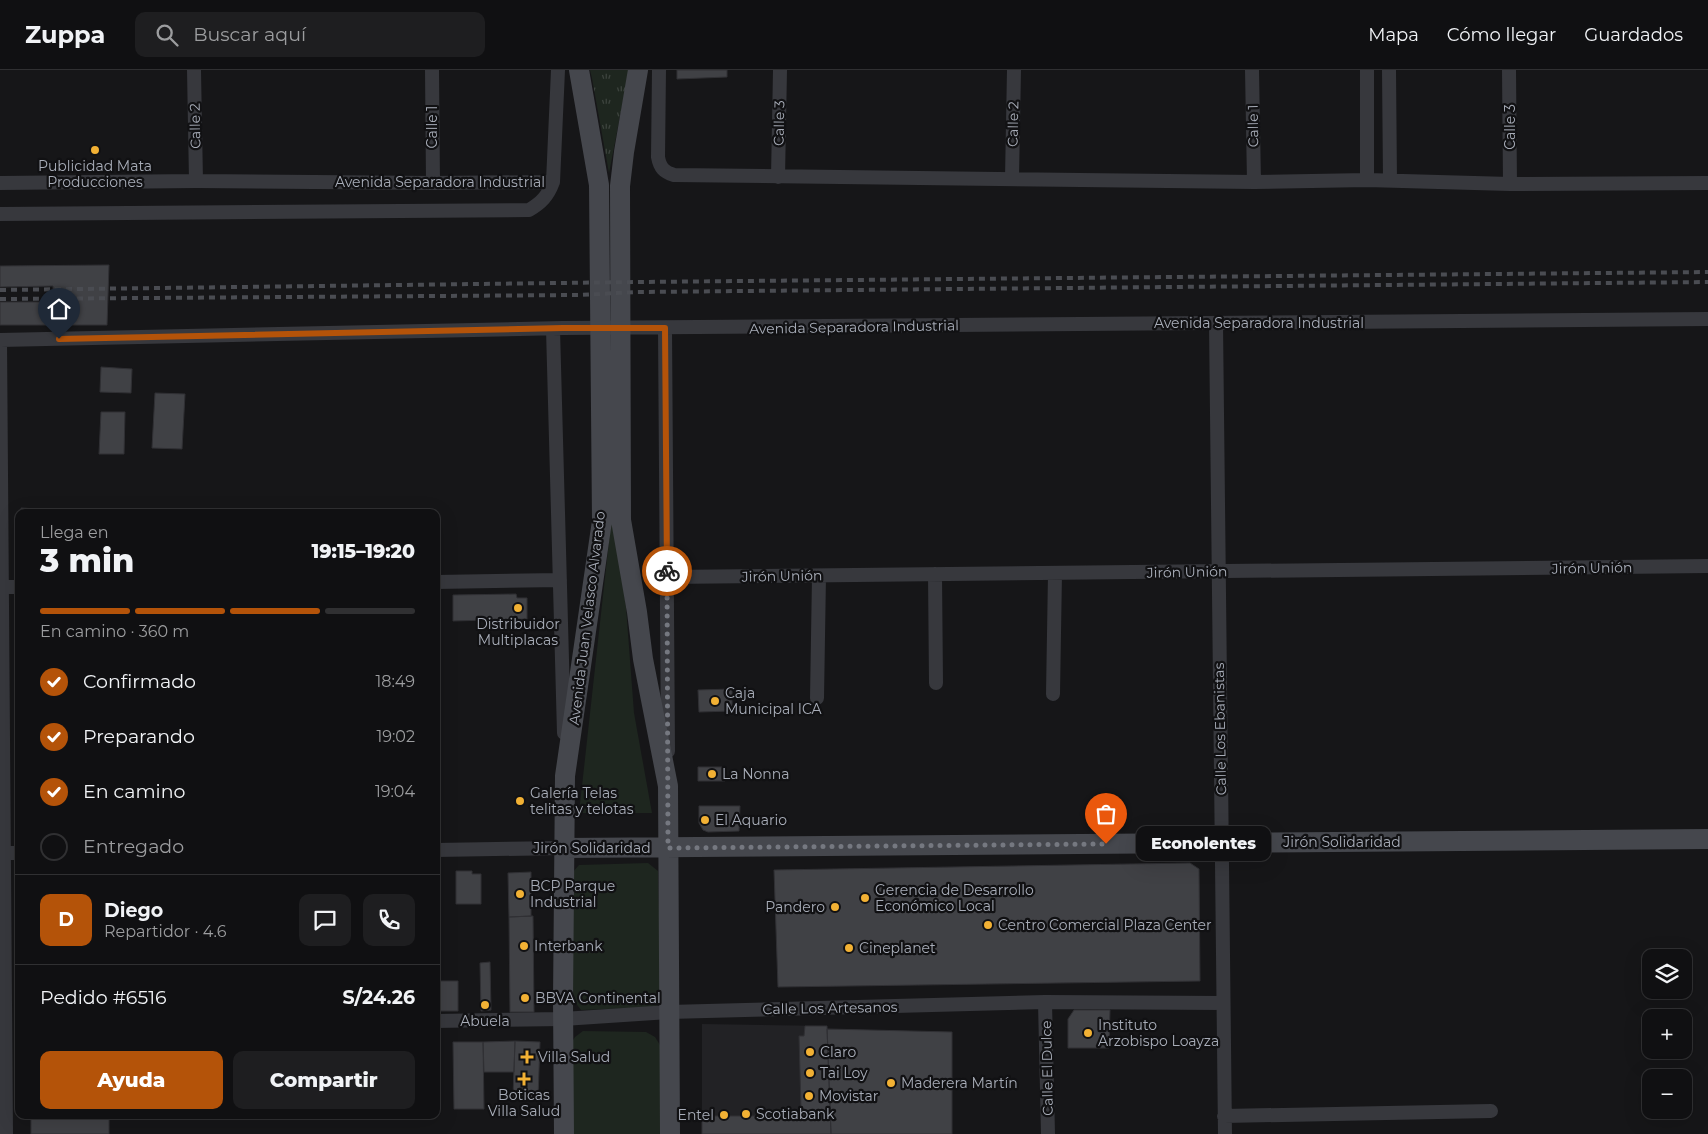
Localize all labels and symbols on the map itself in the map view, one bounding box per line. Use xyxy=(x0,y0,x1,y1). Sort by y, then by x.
street label: Calle 3 xyxy=(770,100,788,146)
street label: Calle 2 xyxy=(1004,101,1022,147)
street label: Calle 2 xyxy=(186,103,204,149)
street label: Calle 1 xyxy=(1244,104,1262,148)
street label: Calle 3 xyxy=(1501,104,1519,150)
street label: Calle 1 xyxy=(423,106,441,148)
marker: Publicidad Mata Producciones xyxy=(89,144,101,156)
place label: Publicidad Mata Producciones xyxy=(38,157,152,191)
street label: Avenida Separadora Industrial xyxy=(335,173,545,191)
pin xyxy=(38,288,80,339)
street label: Avenida Separadora Industrial xyxy=(1154,314,1364,332)
street label: Avenida Separadora Industrial xyxy=(749,316,959,338)
street label: Avenida Juan Velasco Alvarado xyxy=(565,510,609,726)
courier xyxy=(642,546,692,596)
street label: Jirón Unión xyxy=(1551,558,1632,578)
street label: Jirón Unión xyxy=(1146,562,1227,582)
street label: Jirón Unión xyxy=(741,566,822,586)
marker: Distribuidor Multiplacas xyxy=(512,602,524,614)
place label: Distribuidor Multiplacas xyxy=(476,615,560,649)
street label: Calle Los Ebanistas xyxy=(1210,662,1230,796)
place label: Caja Municipal ICA xyxy=(725,684,823,718)
marker: Caja Municipal ICA xyxy=(709,695,721,707)
place label: La Nonna xyxy=(722,765,790,783)
marker: La Nonna xyxy=(706,768,718,780)
place label: Galería Telas telitas y telotas xyxy=(530,784,634,818)
pin xyxy=(1085,793,1127,844)
marker: Galería Telas telitas y telotas xyxy=(514,795,526,807)
place label: El Aquario xyxy=(715,811,787,829)
marker: El Aquario xyxy=(699,814,711,826)
callout: Econolentes xyxy=(1136,826,1271,862)
street label: Jirón Solidaridad xyxy=(1282,833,1401,851)
street label: Jirón Solidaridad xyxy=(532,839,651,857)
place label: BCP Parque Industrial xyxy=(530,877,615,911)
place label: Gerencia de Desarrollo Económico Local xyxy=(875,881,1034,915)
marker: BCP Parque Industrial xyxy=(514,888,526,900)
marker: Gerencia de Desarrollo Económico Local xyxy=(859,892,871,904)
place label: Pandero xyxy=(765,898,825,916)
marker: Pandero xyxy=(829,901,841,913)
place label: Centro Comercial Plaza Center xyxy=(998,916,1212,934)
marker: Centro Comercial Plaza Center xyxy=(982,919,994,931)
place label: Interbank xyxy=(534,937,603,955)
place label: Cineplanet xyxy=(859,939,936,957)
marker: Interbank xyxy=(518,940,530,952)
marker: Cineplanet xyxy=(843,942,855,954)
place label: BBVA Continental xyxy=(535,989,661,1007)
marker: BBVA Continental xyxy=(519,992,531,1004)
street label: Calle Los Artesanos xyxy=(762,998,898,1018)
marker: Abuela xyxy=(479,999,491,1011)
place label: Abuela xyxy=(460,1012,510,1030)
place label: Instituto Arzobispo Loayza xyxy=(1098,1016,1219,1050)
street label: Calle El Dulce xyxy=(1037,1020,1057,1116)
marker: Instituto Arzobispo Loayza xyxy=(1082,1027,1094,1039)
place label: Claro xyxy=(820,1043,856,1061)
marker: Claro xyxy=(804,1046,816,1058)
place label: Villa Salud xyxy=(538,1048,610,1066)
marker: Villa Salud xyxy=(520,1050,534,1064)
place label: Tai Loy xyxy=(820,1064,868,1082)
marker: Tai Loy xyxy=(804,1067,816,1079)
marker: Boticas Villa Salud xyxy=(518,1073,530,1085)
place label: Maderera Martín xyxy=(901,1074,1018,1092)
marker: Maderera Martín xyxy=(885,1077,897,1089)
place label: Boticas Villa Salud xyxy=(488,1086,560,1120)
place label: Movistar xyxy=(819,1087,879,1105)
marker: Movistar xyxy=(803,1090,815,1102)
place label: Scotiabank xyxy=(756,1105,835,1123)
place label: Entel xyxy=(678,1106,714,1124)
marker: Scotiabank xyxy=(740,1108,752,1120)
marker: Entel xyxy=(718,1109,730,1121)

